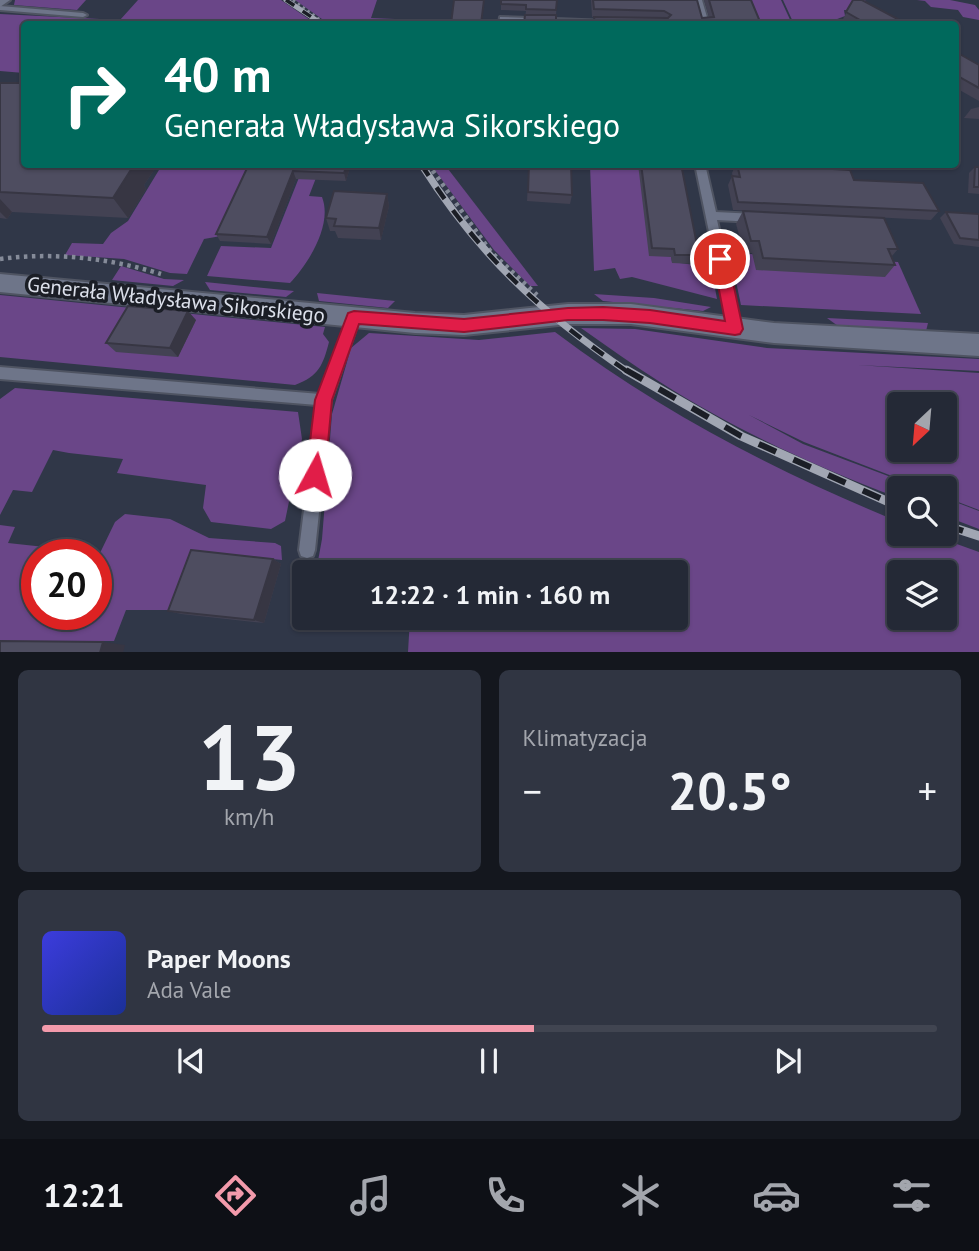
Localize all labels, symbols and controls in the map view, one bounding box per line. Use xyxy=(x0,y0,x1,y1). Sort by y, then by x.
text: 40 m xyxy=(164,42,271,106)
icon: right xyxy=(49,49,140,140)
text: Generała Władysława Sikorskiego xyxy=(164,104,620,146)
pin xyxy=(690,229,750,289)
icon: arrive xyxy=(701,240,739,278)
street label: Generała Władysława Sikorskiego xyxy=(26,270,326,329)
north arrow xyxy=(887,392,957,462)
map controls xyxy=(887,392,957,630)
position arrow xyxy=(278,438,352,512)
button: search xyxy=(887,476,957,546)
speed limit sign: 20 xyxy=(21,539,112,630)
button: layers xyxy=(887,560,957,630)
text: 12:22 · 1 min · 160 m xyxy=(370,578,610,611)
text: 13 xyxy=(198,697,301,815)
text: Klimatyzacja xyxy=(523,723,647,752)
text: 20.5° xyxy=(668,757,792,824)
text: − xyxy=(523,766,542,815)
text: + xyxy=(918,766,937,815)
text: km/h xyxy=(224,802,274,831)
text: Paper Moons xyxy=(147,942,291,975)
text: Ada Vale xyxy=(147,975,231,1004)
icon: previous xyxy=(172,1042,210,1080)
icon: pause xyxy=(470,1042,508,1080)
icon: next xyxy=(769,1042,807,1080)
icon: directions xyxy=(211,1171,260,1220)
icon: music xyxy=(346,1171,395,1220)
icon: phone xyxy=(481,1171,530,1220)
icon: climate xyxy=(616,1171,665,1220)
icon: car xyxy=(752,1171,801,1220)
icon: filters xyxy=(887,1171,936,1220)
text: 12:21 xyxy=(43,1174,124,1216)

